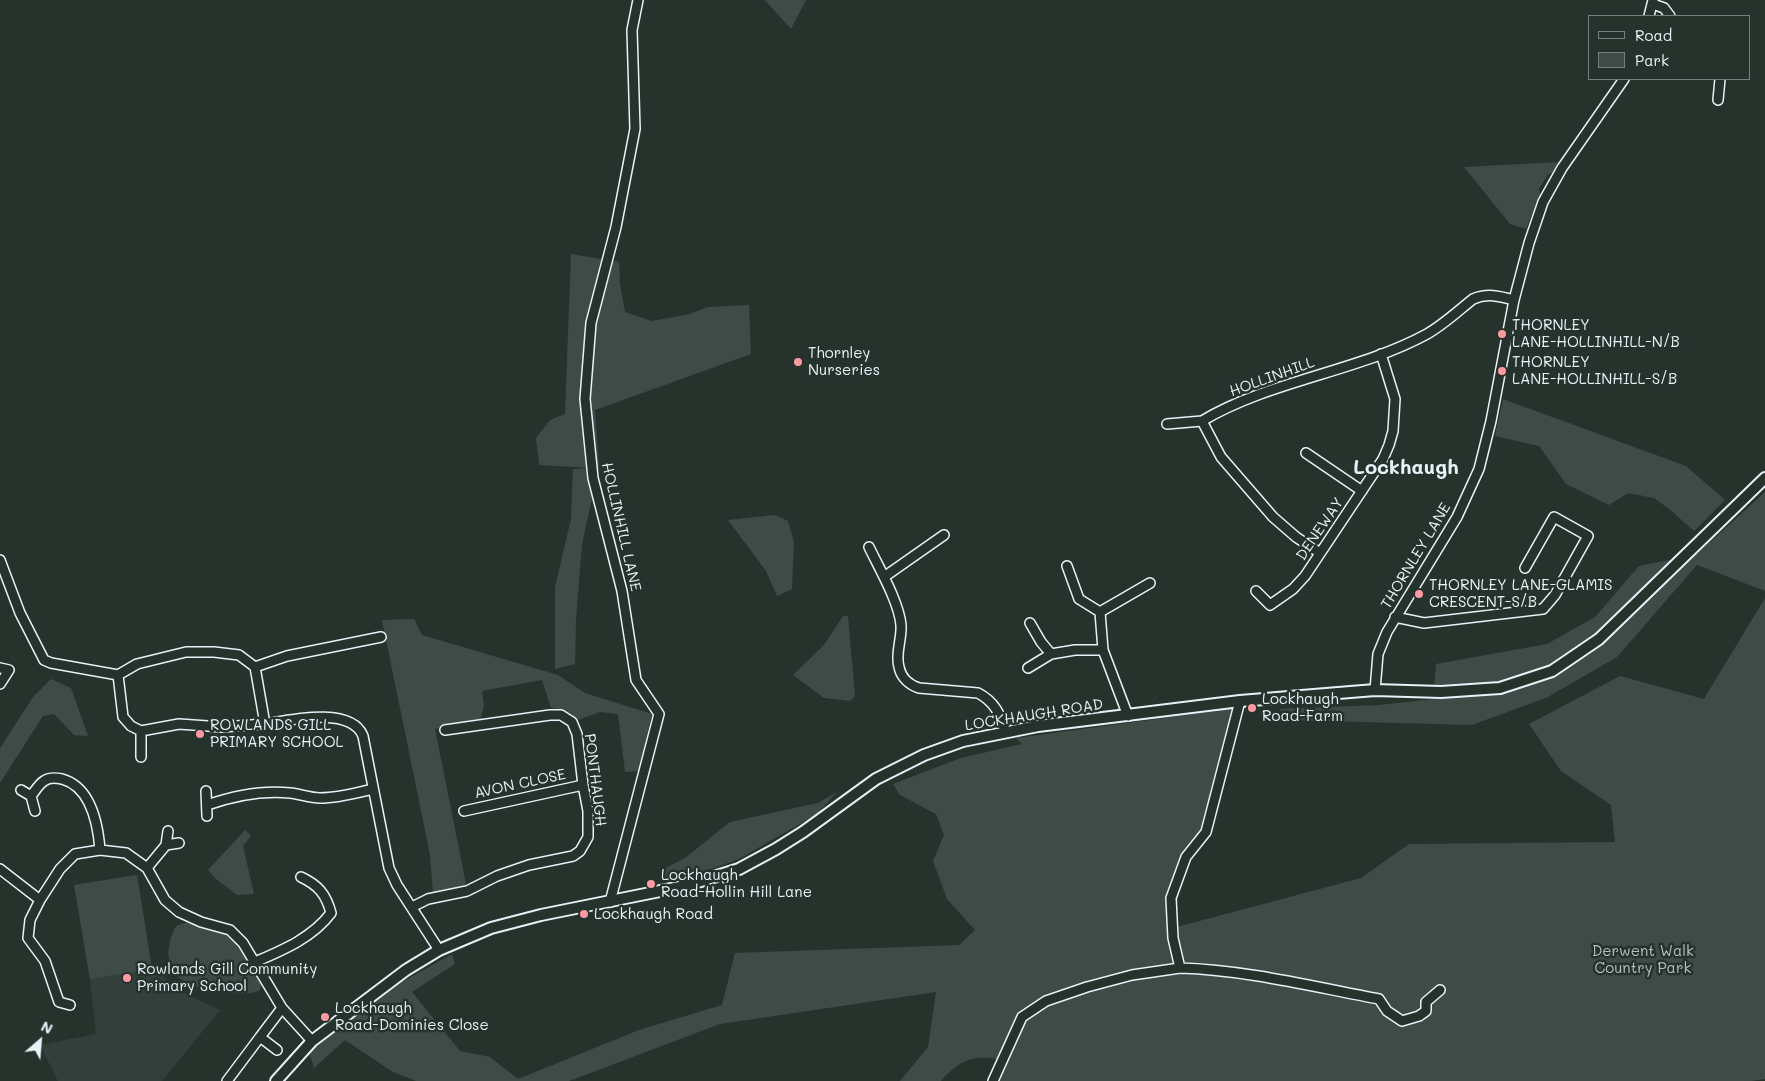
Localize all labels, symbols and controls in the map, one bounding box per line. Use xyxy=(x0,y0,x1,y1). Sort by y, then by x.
legend xyxy=(1588,15,1750,80)
text: Road xyxy=(1635,25,1672,45)
text: Park xyxy=(1635,50,1669,70)
place label: THORNLEY LANE-HOLLINHILL-N/B xyxy=(1512,316,1680,351)
marker: THORNLEY LANE-HOLLINHILL-N/B xyxy=(1496,328,1508,340)
place label: Thornley Nurseries xyxy=(808,344,880,379)
street label: HOLLINHILL xyxy=(1227,353,1317,401)
place label: THORNLEY LANE-HOLLINHILL-S/B xyxy=(1512,353,1677,388)
marker: Thornley Nurseries xyxy=(792,356,804,368)
marker: THORNLEY LANE-HOLLINHILL-S/B xyxy=(1496,365,1508,377)
district label: Lockhaugh xyxy=(1353,456,1459,480)
street label: HOLLINHILL LANE xyxy=(597,461,645,593)
street label: DENEWAY xyxy=(1292,494,1348,564)
street label: THORNLEY LANE xyxy=(1377,500,1455,612)
place label: THORNLEY LANE-GLAMIS CRESCENT-S/B xyxy=(1429,576,1612,611)
marker: THORNLEY LANE-GLAMIS CRESCENT-S/B xyxy=(1413,588,1425,600)
place label: Lockhaugh Road-Farm xyxy=(1262,690,1343,725)
street label: LOCKHAUGH ROAD xyxy=(964,695,1104,735)
marker: Lockhaugh Road-Farm xyxy=(1246,702,1258,714)
place label: ROWLANDS GILL PRIMARY SCHOOL xyxy=(210,716,343,751)
marker: ROWLANDS GILL PRIMARY SCHOOL xyxy=(194,728,206,740)
street label: PONTHAUGH xyxy=(580,733,610,827)
street label: AVON CLOSE xyxy=(473,766,567,802)
place label: Lockhaugh Road-Hollin Hill Lane xyxy=(661,866,812,901)
marker: Lockhaugh Road-Hollin Hill Lane xyxy=(645,878,657,890)
place label: Lockhaugh Road xyxy=(594,905,713,923)
marker: Lockhaugh Road xyxy=(578,908,590,920)
park label: Derwent Walk Country Park xyxy=(1592,942,1694,977)
place label: Rowlands Gill Community Primary School xyxy=(137,960,317,995)
marker: Rowlands Gill Community Primary School xyxy=(121,972,133,984)
place label: Lockhaugh Road-Dominies Close xyxy=(335,999,489,1034)
marker: Lockhaugh Road-Dominies Close xyxy=(319,1011,331,1023)
north arrow xyxy=(15,1016,65,1066)
text: N xyxy=(38,1016,56,1038)

